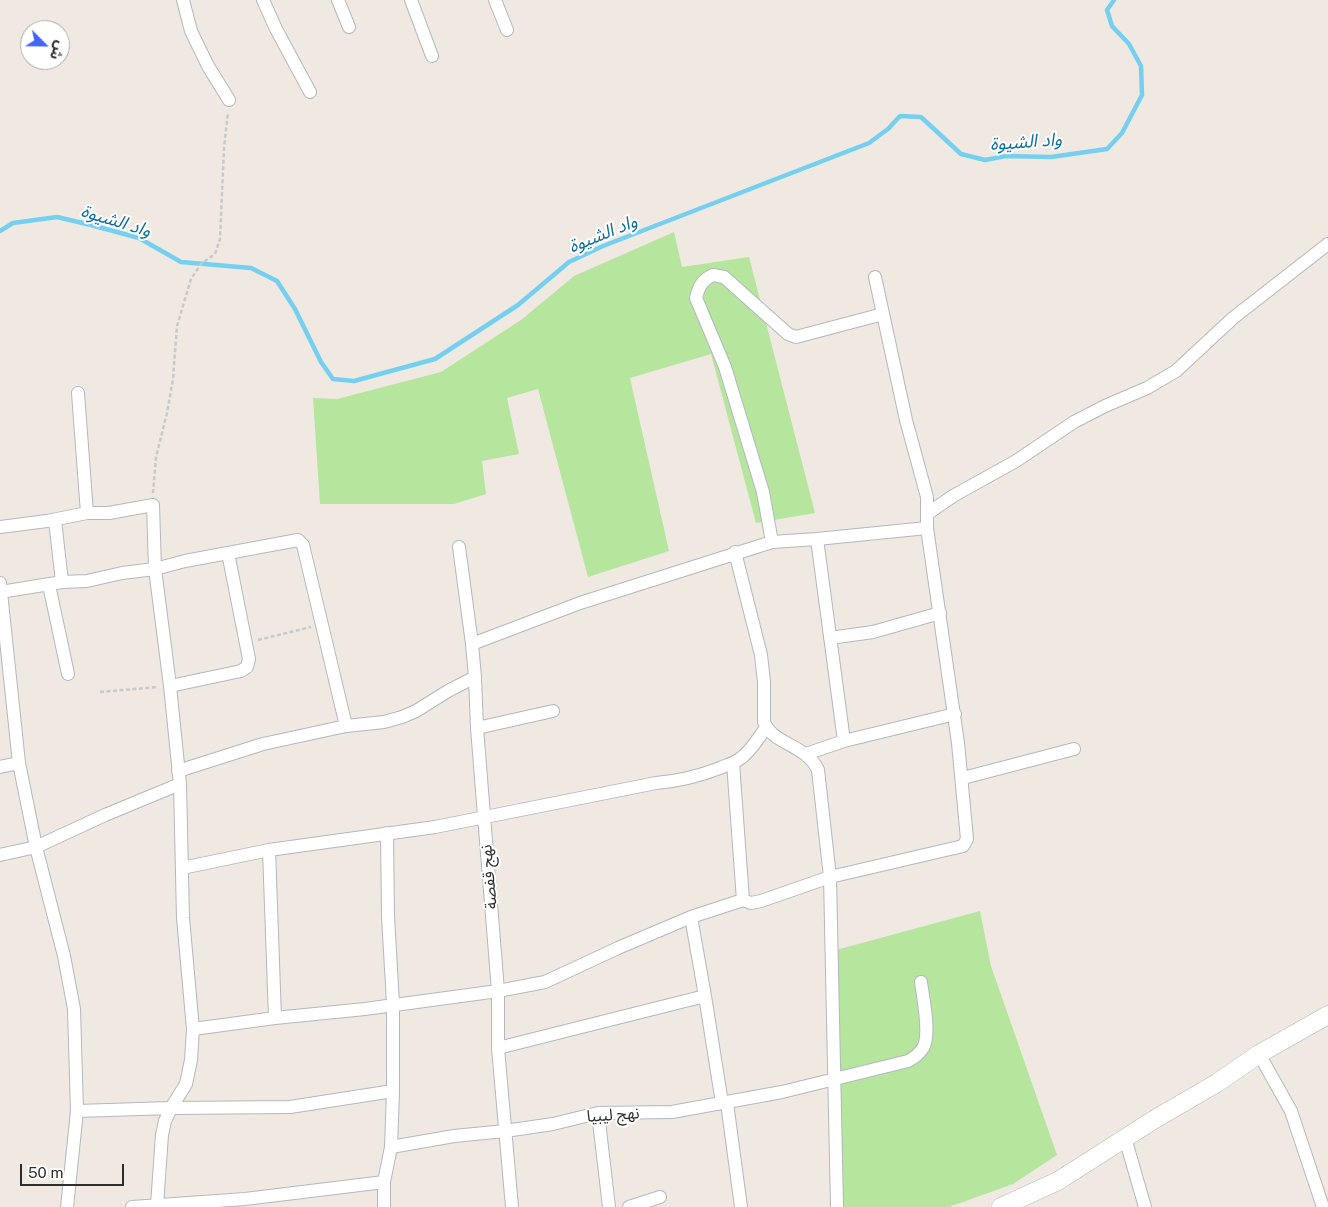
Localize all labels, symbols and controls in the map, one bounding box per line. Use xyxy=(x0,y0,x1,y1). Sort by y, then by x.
north arrow xyxy=(20,20,70,70)
text: ش xyxy=(47,39,69,62)
water label: واد الشيوة xyxy=(989,129,1063,155)
water label: واد الشيوة xyxy=(78,200,154,242)
water label: واد الشيوة xyxy=(566,210,640,258)
street label: نهج قفصة xyxy=(477,844,501,910)
street label: نهج ليبيا xyxy=(586,1104,640,1126)
scale bar xyxy=(22,1154,126,1186)
text: 50 m xyxy=(28,1164,63,1181)

